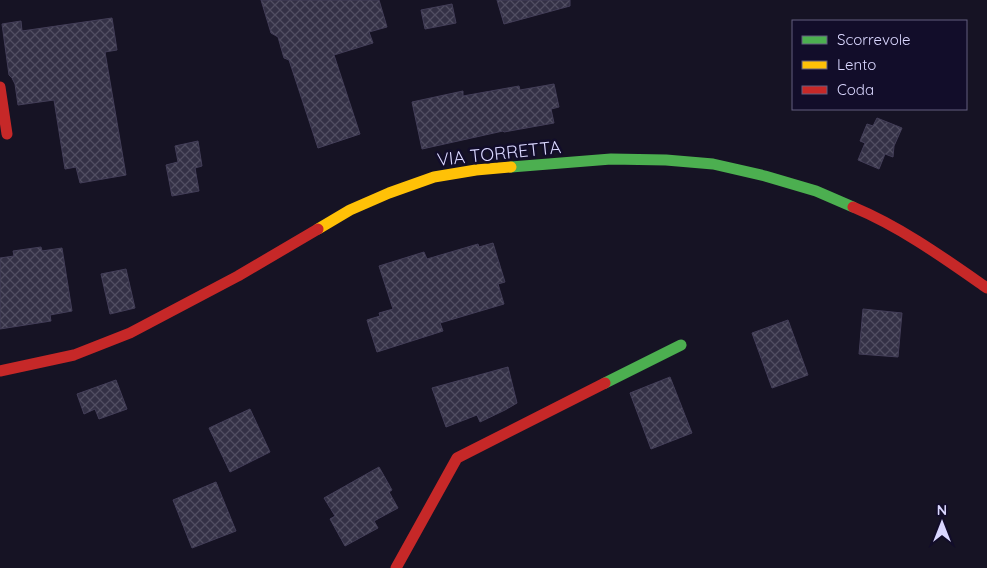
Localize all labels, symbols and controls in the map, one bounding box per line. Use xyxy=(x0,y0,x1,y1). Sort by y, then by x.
legend xyxy=(792,20,967,110)
text: Scorrevole xyxy=(837,30,911,49)
text: Lento xyxy=(837,55,876,74)
text: Coda xyxy=(837,80,874,99)
street label: VIA TORRETTA xyxy=(436,135,563,171)
north arrow xyxy=(917,498,967,548)
text: N xyxy=(937,501,947,519)

